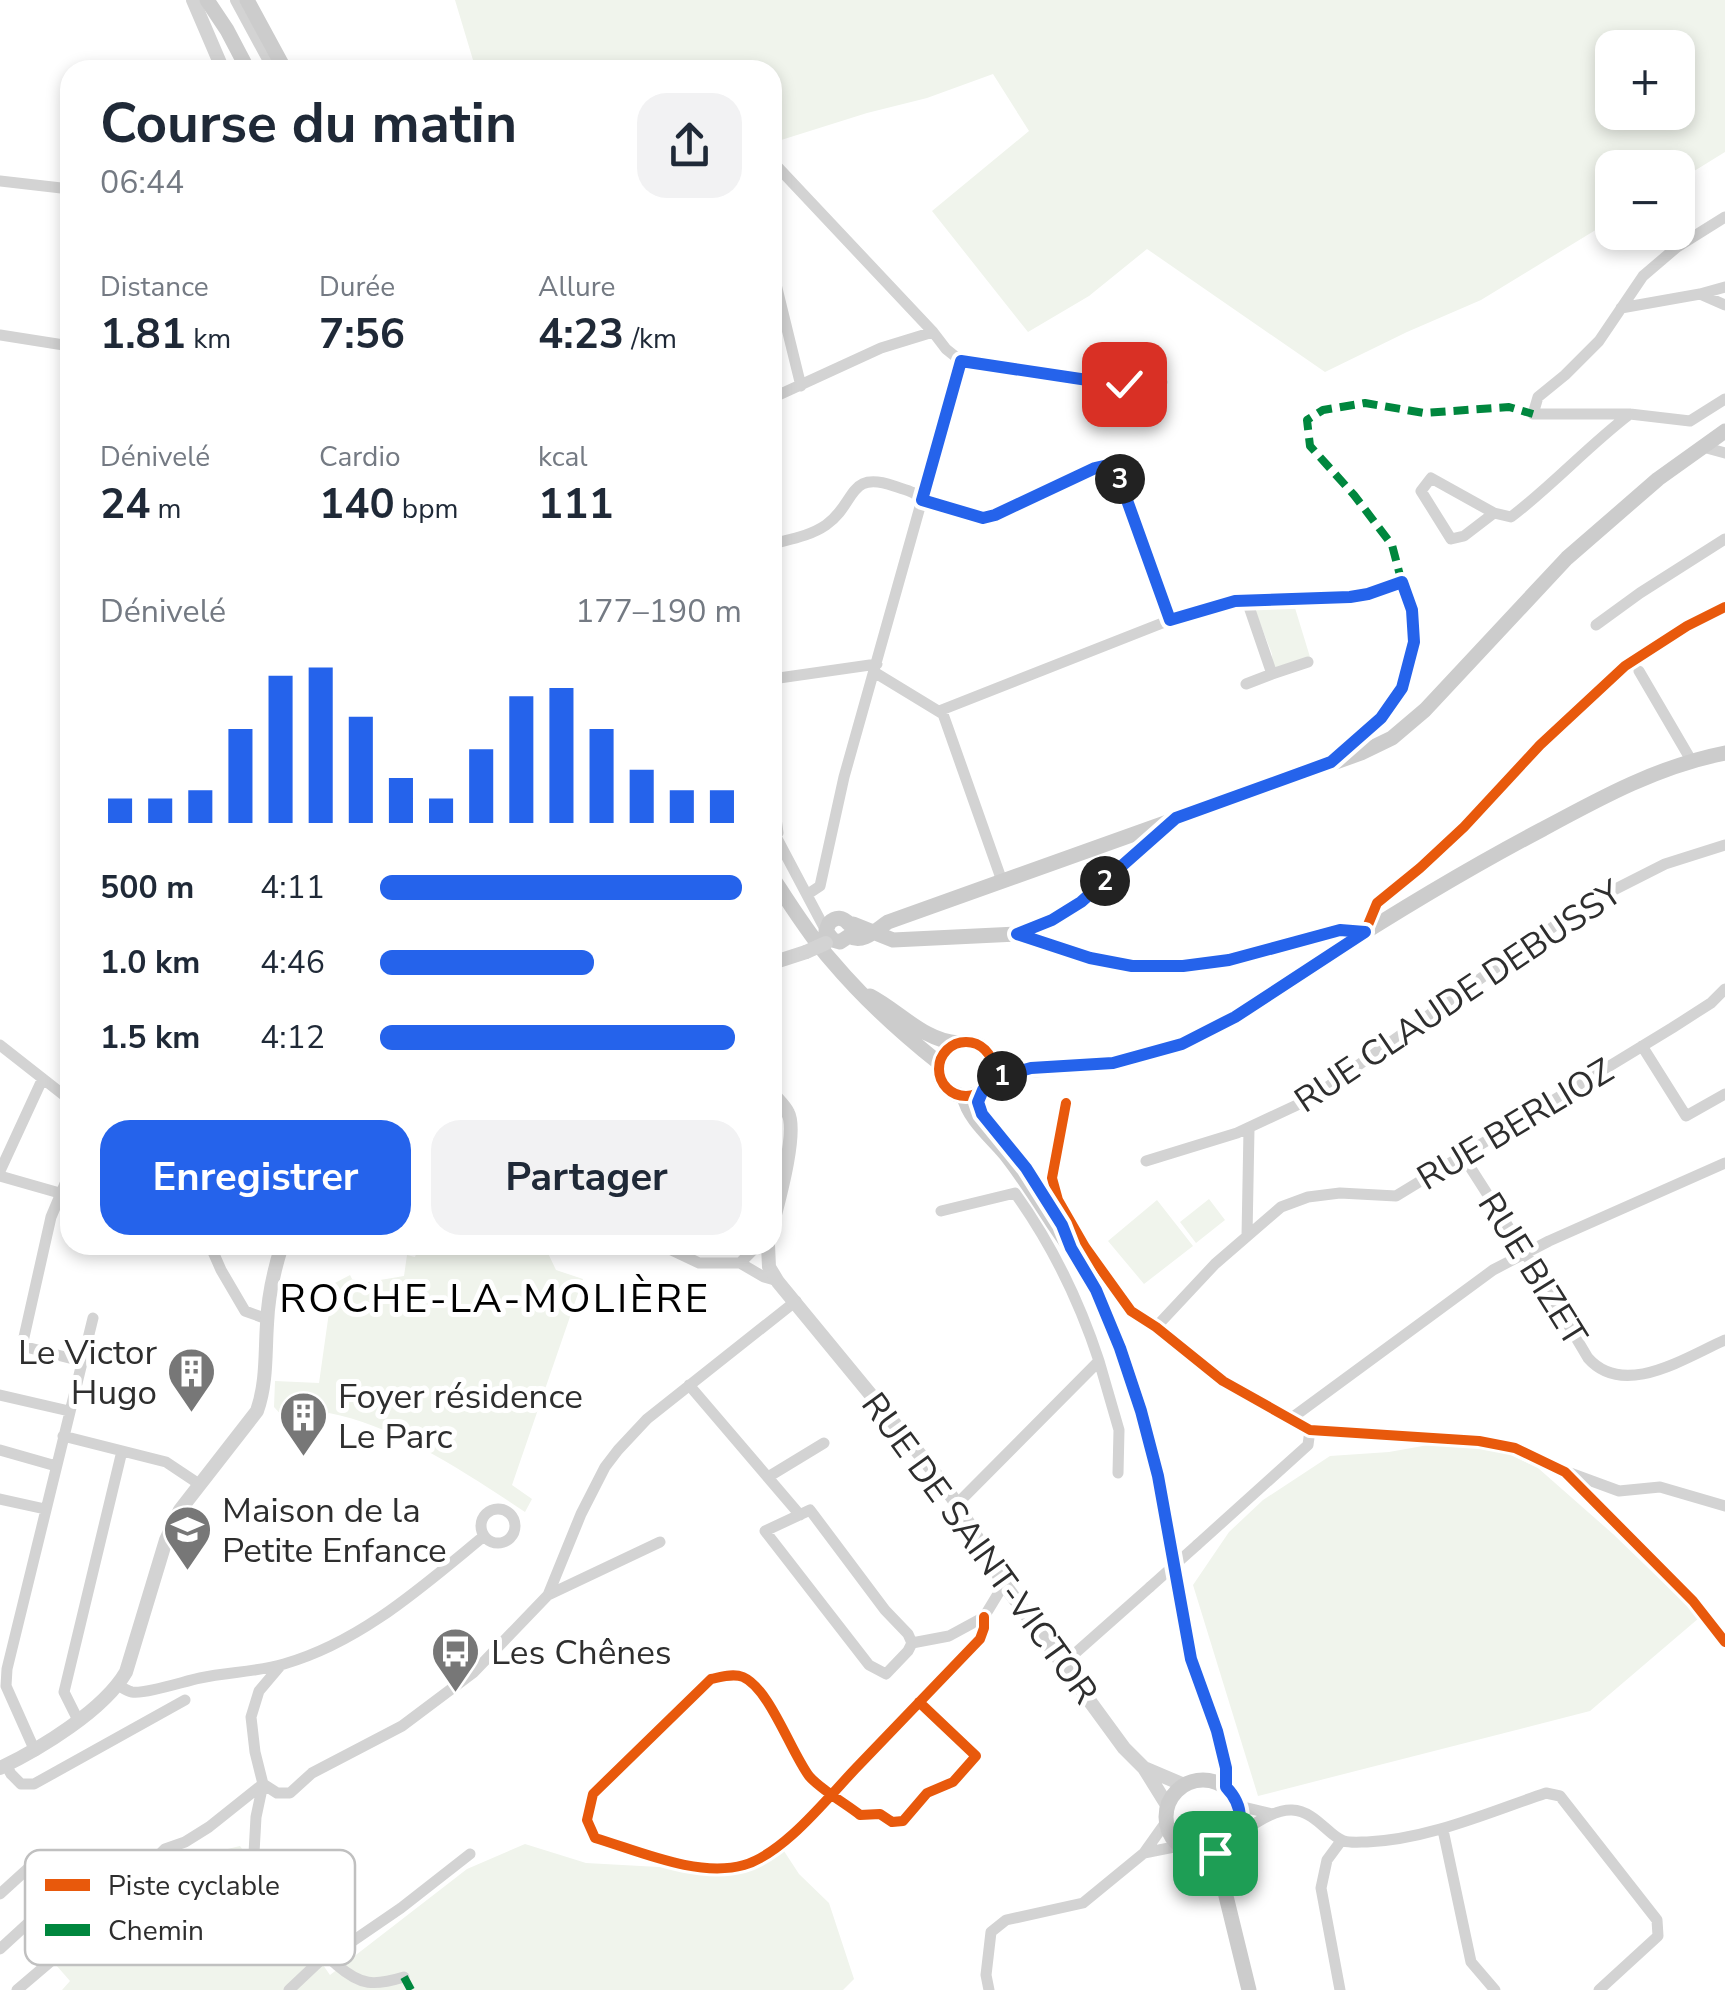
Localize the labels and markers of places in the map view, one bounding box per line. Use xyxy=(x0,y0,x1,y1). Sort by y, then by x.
pin xyxy=(1082,342,1167,427)
pin: 3 xyxy=(1095,454,1145,504)
pin: 2 xyxy=(1080,856,1130,906)
pin: 1 xyxy=(977,1051,1027,1101)
place label: Le Victor Hugo xyxy=(18,1329,157,1416)
building icon: Le Victor Hugo xyxy=(166,1346,218,1414)
place label: Foyer résidence Le Parc xyxy=(338,1373,583,1460)
building icon: Foyer résidence Le Parc xyxy=(277,1390,329,1458)
place label: Maison de la Petite Enfance xyxy=(222,1487,447,1574)
school or university icon: Maison de la Petite Enfance xyxy=(161,1504,213,1572)
bus stop icon: Les Chênes xyxy=(430,1626,482,1694)
place label: Les Chênes xyxy=(491,1629,672,1676)
pin xyxy=(1173,1811,1258,1896)

